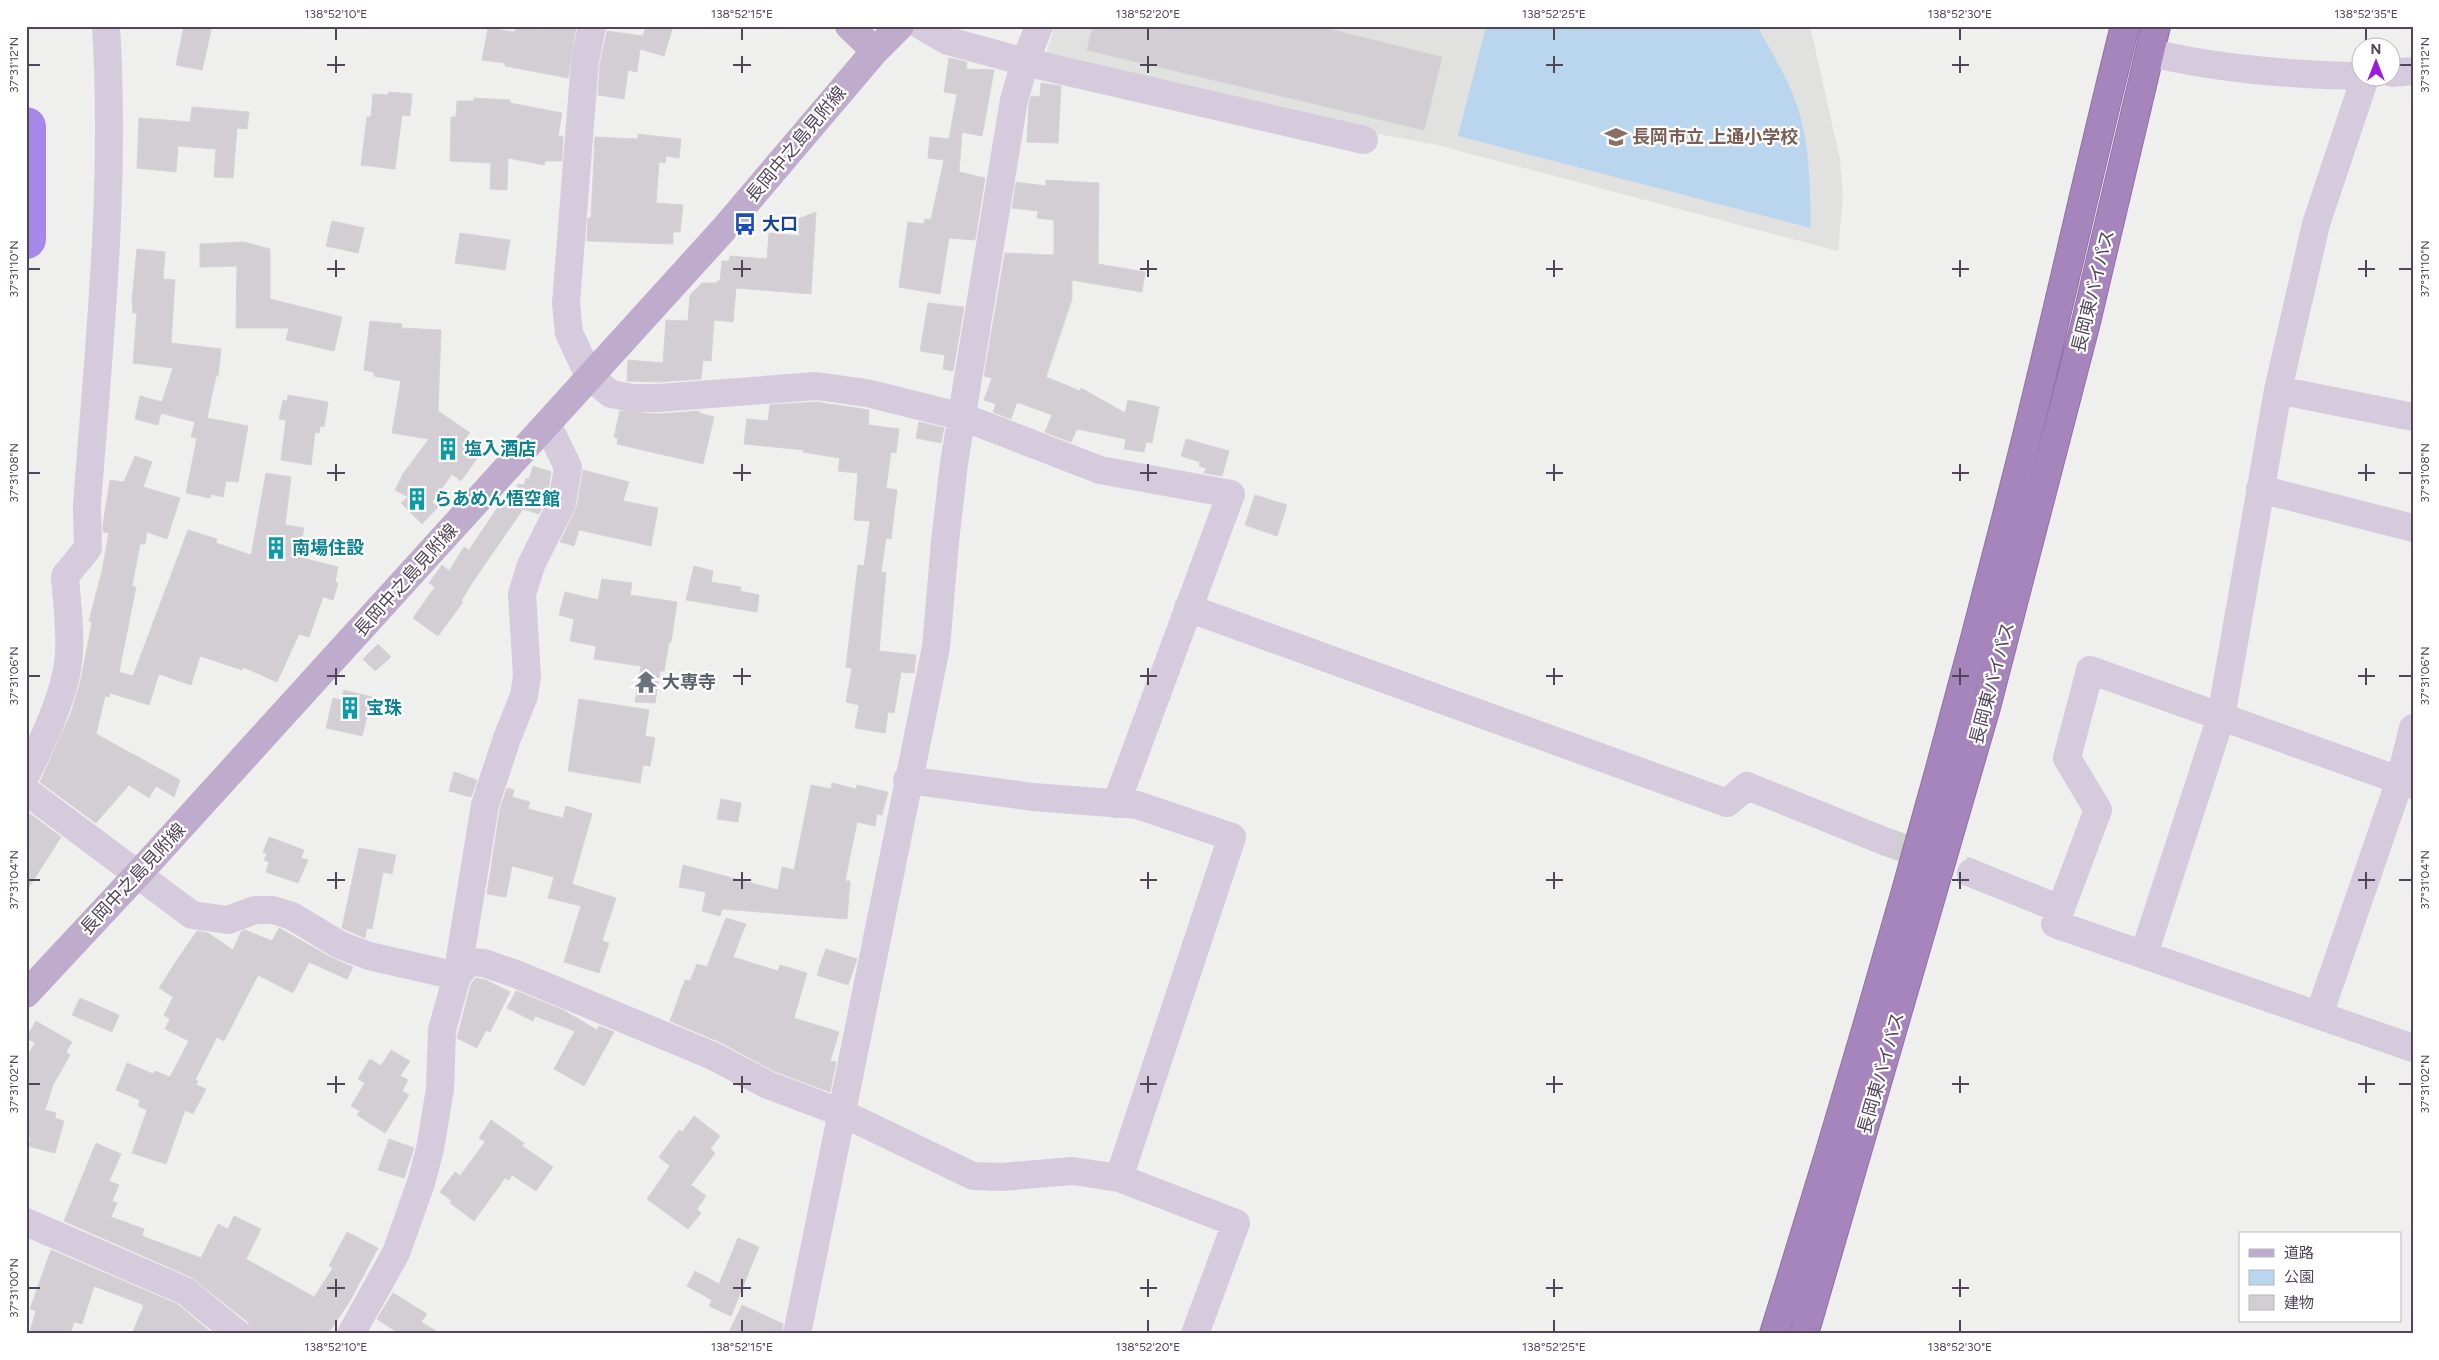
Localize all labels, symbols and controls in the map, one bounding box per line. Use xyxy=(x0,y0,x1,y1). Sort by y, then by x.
text: 138°52'10"E xyxy=(305,7,367,21)
text: 138°52'15"E xyxy=(711,7,773,21)
text: 138°52'20"E xyxy=(1116,7,1180,21)
text: 138°52'25"E xyxy=(1522,7,1586,21)
text: 138°52'30"E xyxy=(1928,7,1992,21)
text: 138°52'35"E xyxy=(2334,7,2398,21)
text: 37°31'12"N xyxy=(7,37,21,93)
text: 37°31'12"N xyxy=(2418,37,2432,93)
north arrow xyxy=(2352,38,2402,88)
text: N xyxy=(2371,41,2381,58)
street label: 長岡中之島見附線 xyxy=(741,82,851,206)
school or university icon: 長岡市立 上通小学校 xyxy=(1603,124,1629,150)
place label: 長岡市立 上通小学校 xyxy=(1632,126,1798,148)
bus stop icon: 大口 xyxy=(732,211,758,237)
place label: 大口 xyxy=(762,213,798,235)
street label: 長岡東バイパス xyxy=(2067,227,2119,355)
text: 37°31'10"N xyxy=(7,240,21,298)
text: 37°31'10"N xyxy=(2418,240,2432,298)
building icon: 塩入酒店 xyxy=(435,436,461,462)
place label: 塩入酒店 xyxy=(464,438,536,460)
text: 37°31'08"N xyxy=(7,443,21,503)
text: 37°31'08"N xyxy=(2418,443,2432,503)
building icon: らあめん悟空館 xyxy=(404,486,430,512)
place label: らあめん悟空館 xyxy=(434,488,560,510)
street label: 長岡中之島見附線 xyxy=(350,519,462,641)
building icon: 南場住設 xyxy=(263,535,289,561)
place label: 南場住設 xyxy=(292,537,364,559)
street label: 長岡東バイパス xyxy=(1965,619,2019,747)
text: 37°31'06"N xyxy=(7,647,21,705)
text: 37°31'06"N xyxy=(2418,647,2432,705)
temple icon: 大専寺 xyxy=(633,669,659,695)
place label: 大専寺 xyxy=(662,671,716,693)
building icon: 宝珠 xyxy=(337,695,363,721)
place label: 宝珠 xyxy=(366,697,402,719)
street label: 長岡中之島見附線 xyxy=(76,819,190,939)
text: 37°31'04"N xyxy=(7,850,21,910)
text: 37°31'04"N xyxy=(2418,850,2432,910)
street label: 長岡東バイパス xyxy=(1853,1010,1909,1136)
text: 37°31'02"N xyxy=(7,1055,21,1113)
text: 37°31'02"N xyxy=(2418,1055,2432,1113)
legend xyxy=(2239,1232,2402,1322)
text: 道路 xyxy=(2284,1244,2314,1262)
text: 37°31'00"N xyxy=(7,1258,21,1318)
text: 公園 xyxy=(2284,1268,2314,1286)
text: 建物 xyxy=(2284,1294,2314,1312)
text: 138°52'10"E xyxy=(305,1340,367,1354)
text: 138°52'15"E xyxy=(711,1340,773,1354)
text: 138°52'20"E xyxy=(1116,1340,1180,1354)
text: 138°52'25"E xyxy=(1522,1340,1586,1354)
text: 138°52'30"E xyxy=(1928,1340,1992,1354)

